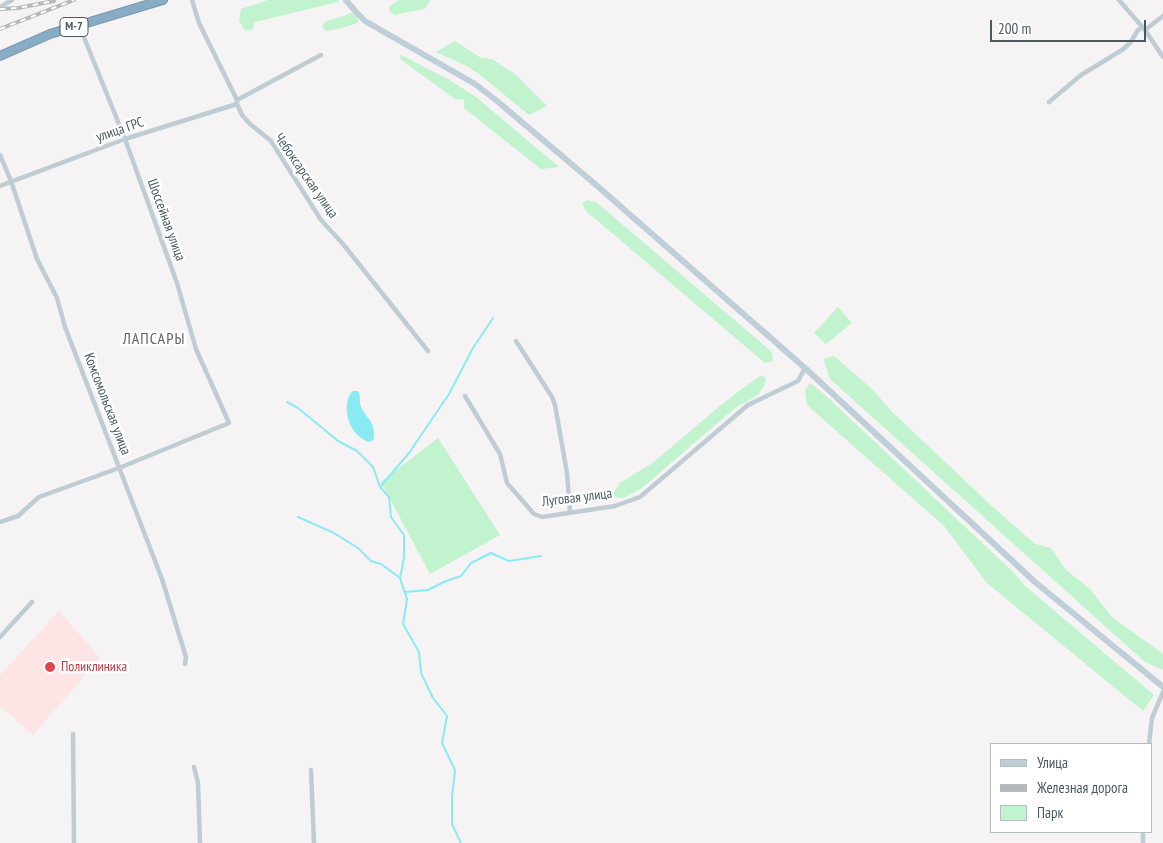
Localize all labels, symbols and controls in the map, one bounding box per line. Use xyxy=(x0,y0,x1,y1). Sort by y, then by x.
scale bar xyxy=(993,10,1149,42)
road number: М-7 xyxy=(60,18,88,36)
text: 200 m xyxy=(998,19,1031,38)
street label: улица ГРС xyxy=(94,114,146,146)
street label: Чебоксарская улица xyxy=(271,130,341,222)
street label: Шоссейная улица xyxy=(143,177,189,263)
district label: ЛАПСАРЫ xyxy=(122,329,186,349)
street label: Комсомольская улица xyxy=(80,351,134,457)
street label: Луговая улица xyxy=(541,485,613,511)
place label: Поликлиника xyxy=(61,659,127,675)
marker: Поликлиника xyxy=(43,660,57,674)
legend xyxy=(990,743,1153,833)
text: Улица xyxy=(1037,753,1068,772)
text: Железная дорога xyxy=(1037,778,1128,797)
text: Парк xyxy=(1037,803,1063,822)

